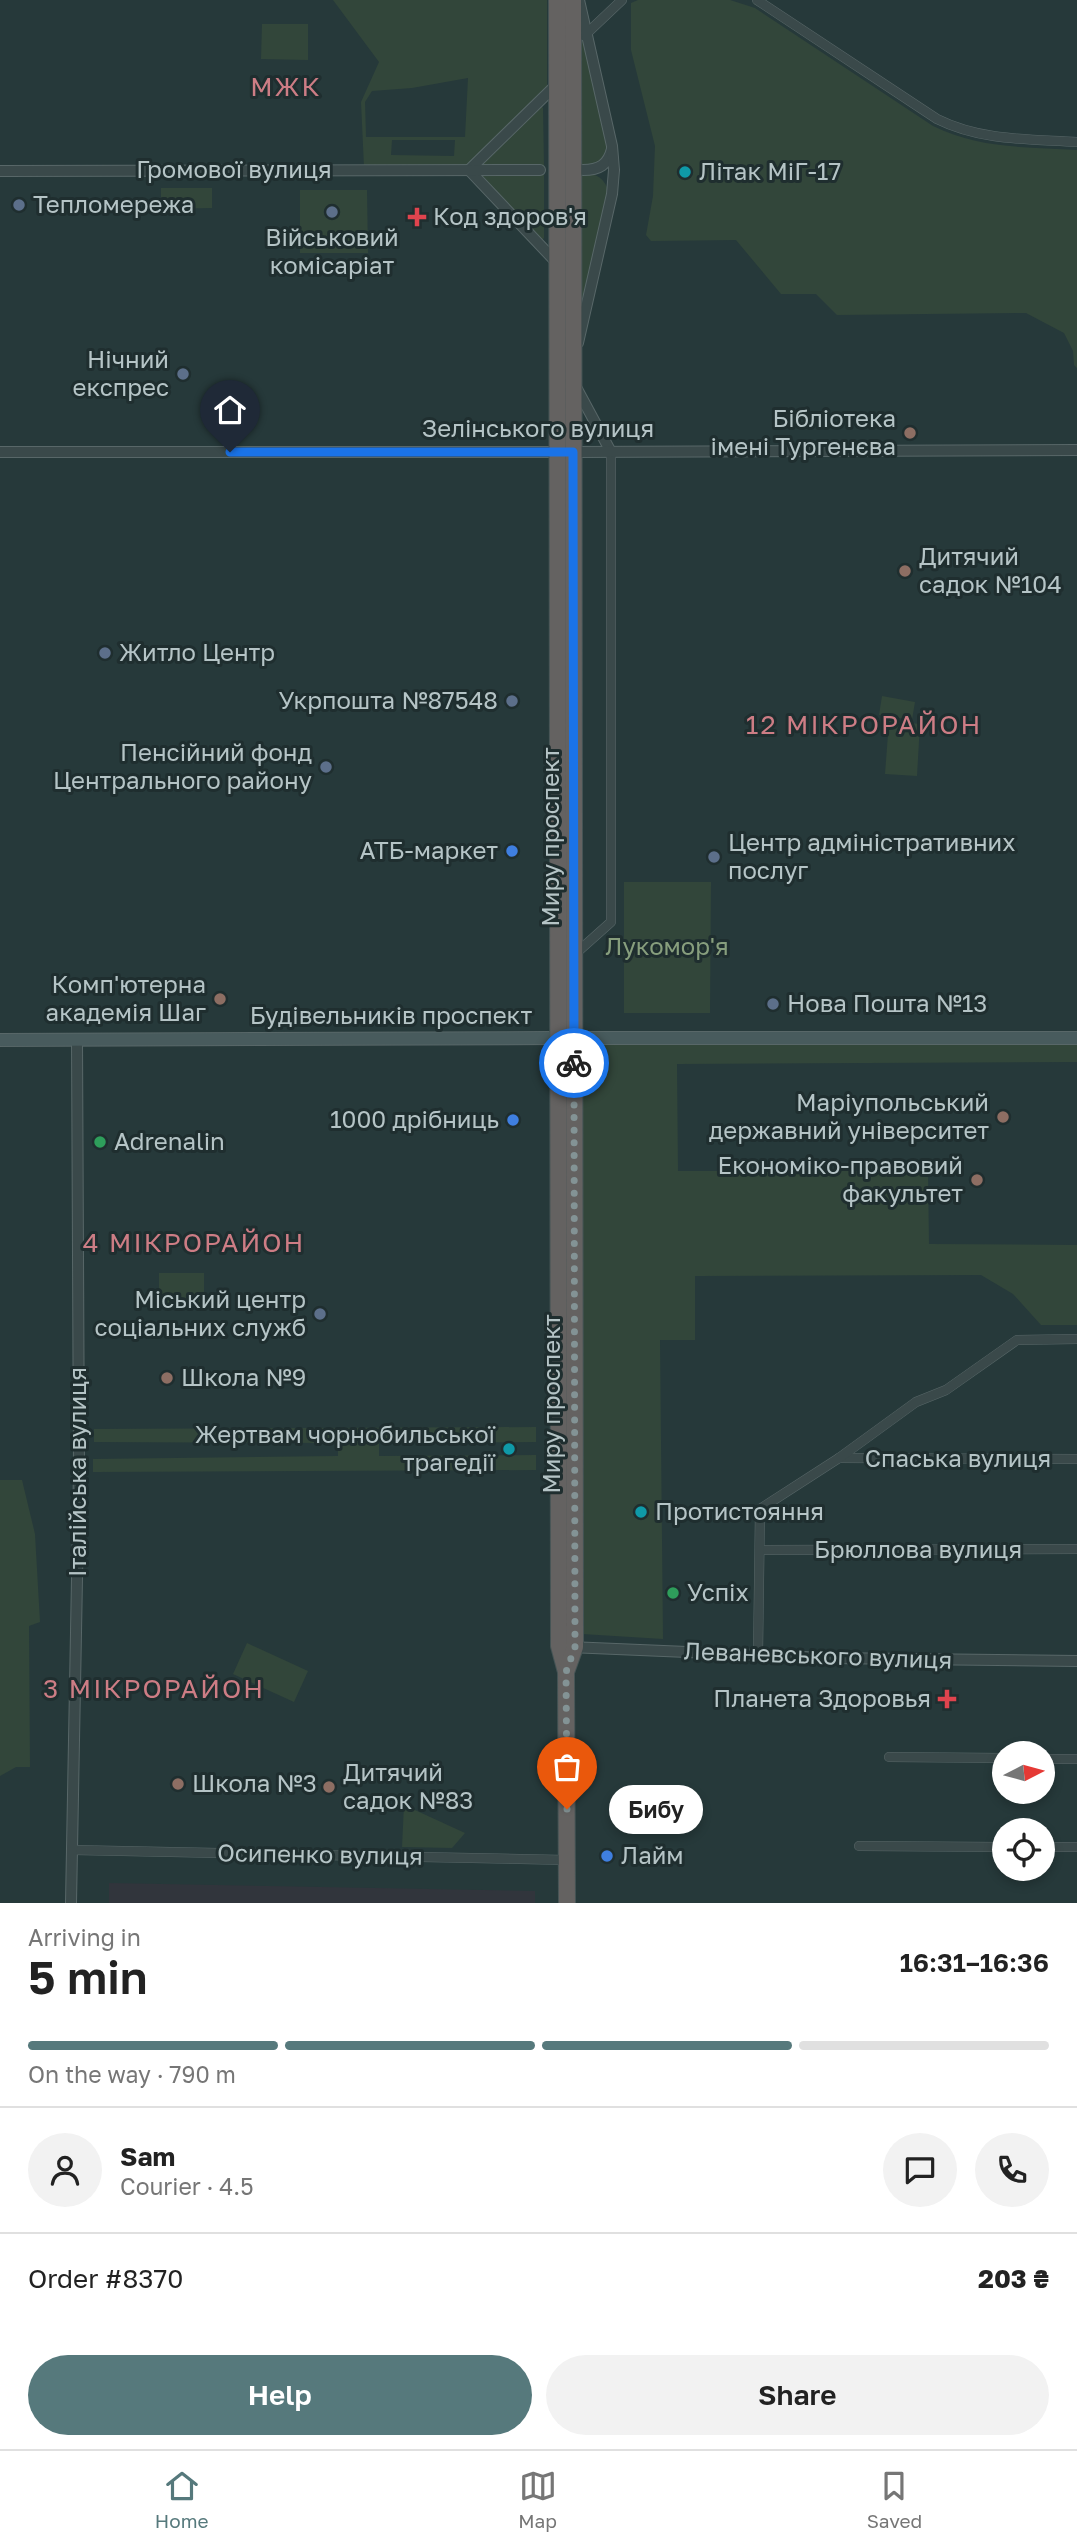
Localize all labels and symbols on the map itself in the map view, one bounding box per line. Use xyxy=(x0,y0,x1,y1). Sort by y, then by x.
district label: МЖК xyxy=(250,71,322,102)
street label: Громової вулиця xyxy=(136,154,332,183)
place label: Літак МіГ-17 xyxy=(699,156,841,185)
marker: Літак МіГ-17 xyxy=(677,164,693,180)
place label: Тепломережа xyxy=(33,189,194,218)
marker: Тепломережа xyxy=(11,197,27,213)
place label: Код здоров'я xyxy=(433,201,587,230)
marker: Військовий комісаріат xyxy=(324,204,340,220)
marker: Код здоров'я xyxy=(407,207,427,227)
place label: Військовий комісаріат xyxy=(265,222,399,279)
place label: Нічний експрес xyxy=(73,344,169,401)
marker: Нічний експрес xyxy=(175,366,191,382)
pin xyxy=(200,380,260,452)
place label: Бібліотека імені Тургенєва xyxy=(711,403,896,460)
street label: Зелінського вулиця xyxy=(422,413,654,442)
marker: Бібліотека імені Тургенєва xyxy=(902,425,918,441)
place label: Дитячий садок №104 xyxy=(919,541,1062,598)
marker: Дитячий садок №104 xyxy=(897,563,913,579)
place label: Житло Центр xyxy=(119,637,275,666)
marker: Житло Центр xyxy=(97,645,113,661)
place label: Укрпошта №87548 xyxy=(278,685,498,714)
marker: Укрпошта №87548 xyxy=(504,693,520,709)
district label: 12 МІКРОРАЙОН xyxy=(746,709,982,740)
place label: Пенсійний фонд Центрального району xyxy=(53,737,312,794)
street label: Миру проспект xyxy=(535,747,564,927)
marker: Пенсійний фонд Центрального району xyxy=(318,759,334,775)
place label: Центр адміністративних послуг xyxy=(728,827,1015,884)
place label: АТБ-маркет xyxy=(360,835,498,864)
marker: АТБ-маркет xyxy=(504,843,520,859)
marker: Центр адміністративних послуг xyxy=(706,849,722,865)
park label: Лукомор'я xyxy=(605,931,729,960)
place label: Комп'ютерна академія Шаг xyxy=(46,969,206,1026)
place label: Нова Пошта №13 xyxy=(787,988,987,1017)
marker: Комп'ютерна академія Шаг xyxy=(212,991,228,1007)
marker: Нова Пошта №13 xyxy=(765,996,781,1012)
street label: Будівельників проспект xyxy=(250,1000,532,1029)
courier xyxy=(539,1028,609,1098)
place label: Маріупольський державний університет xyxy=(709,1087,989,1144)
place label: 1000 дрібниць xyxy=(330,1104,499,1133)
marker: Маріупольський державний університет xyxy=(995,1109,1011,1125)
marker: 1000 дрібниць xyxy=(505,1112,521,1128)
place label: Adrenalin xyxy=(114,1126,225,1155)
marker: Adrenalin xyxy=(92,1134,108,1150)
place label: Економіко-правовий факультет xyxy=(718,1150,963,1207)
marker: Економіко-правовий факультет xyxy=(969,1172,985,1188)
district label: 4 МІКРОРАЙОН xyxy=(83,1227,305,1258)
place label: Міський центр соціальних служб xyxy=(94,1284,306,1341)
marker: Міський центр соціальних служб xyxy=(312,1306,328,1322)
street label: Миру проспект xyxy=(536,1314,565,1494)
place label: Школа №9 xyxy=(181,1362,306,1391)
street label: Італійська вулиця xyxy=(62,1367,91,1577)
marker: Школа №9 xyxy=(159,1370,175,1386)
place label: Жертвам чорнобильської трагедії xyxy=(195,1419,497,1476)
marker: Жертвам чорнобильської трагедії xyxy=(501,1441,517,1457)
street label: Спаська вулиця xyxy=(865,1443,1051,1472)
place label: Протистояння xyxy=(655,1496,824,1525)
marker: Протистояння xyxy=(633,1504,649,1520)
street label: Брюллова вулиця xyxy=(814,1534,1022,1563)
place label: Успіх xyxy=(687,1577,749,1606)
marker: Успіх xyxy=(665,1585,681,1601)
street label: Леваневського вулиця xyxy=(683,1635,953,1674)
district label: 3 МІКРОРАЙОН xyxy=(43,1673,265,1704)
place label: Планета Здоровья xyxy=(713,1683,931,1712)
marker: Планета Здоровья xyxy=(937,1689,957,1709)
pin xyxy=(537,1737,597,1809)
north arrow xyxy=(992,1741,1055,1804)
place label: Дитячий садок №83 xyxy=(343,1757,473,1814)
place label: Школа №3 xyxy=(192,1768,317,1797)
marker: Школа №3 xyxy=(170,1776,186,1792)
marker: Дитячий садок №83 xyxy=(321,1779,337,1795)
callout: Бибу xyxy=(609,1784,704,1834)
street label: Осипенко вулиця xyxy=(217,1837,423,1870)
place label: Лайм xyxy=(621,1840,684,1869)
marker: Лайм xyxy=(599,1848,615,1864)

